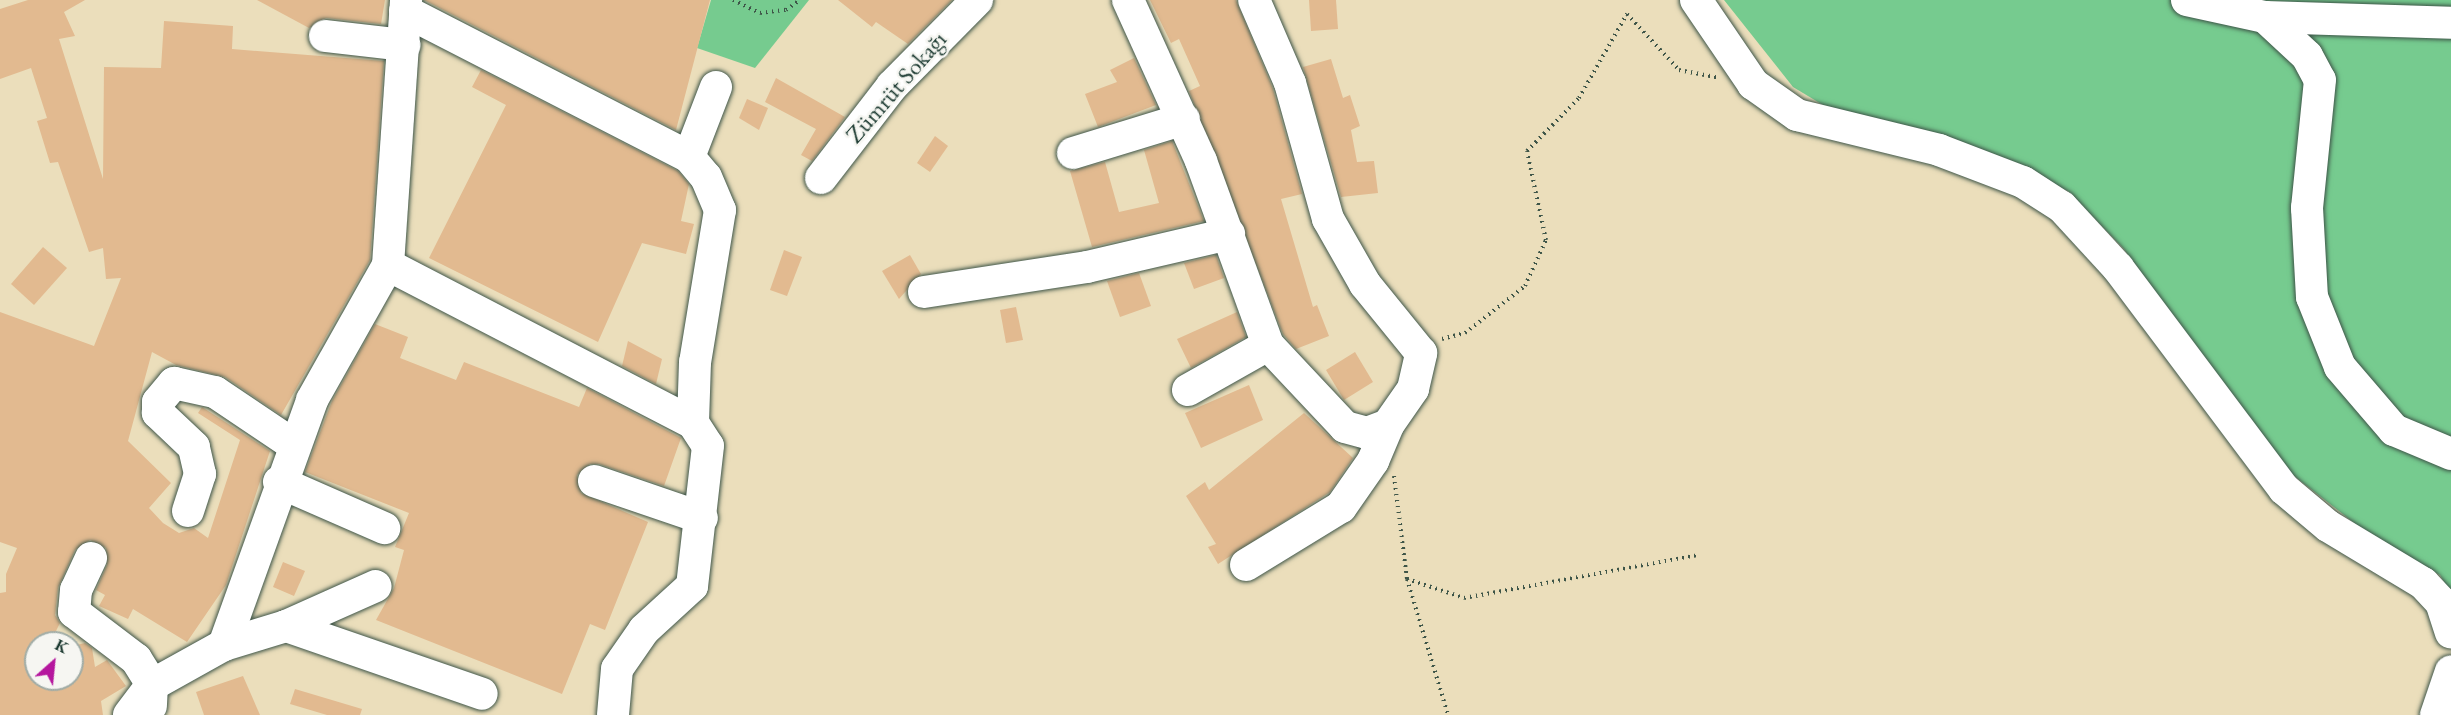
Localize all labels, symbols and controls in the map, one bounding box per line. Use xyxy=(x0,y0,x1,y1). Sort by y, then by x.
street label: Zümrüt Sokağı xyxy=(840,25,952,149)
north arrow xyxy=(24,631,84,691)
text: K xyxy=(51,634,72,658)

